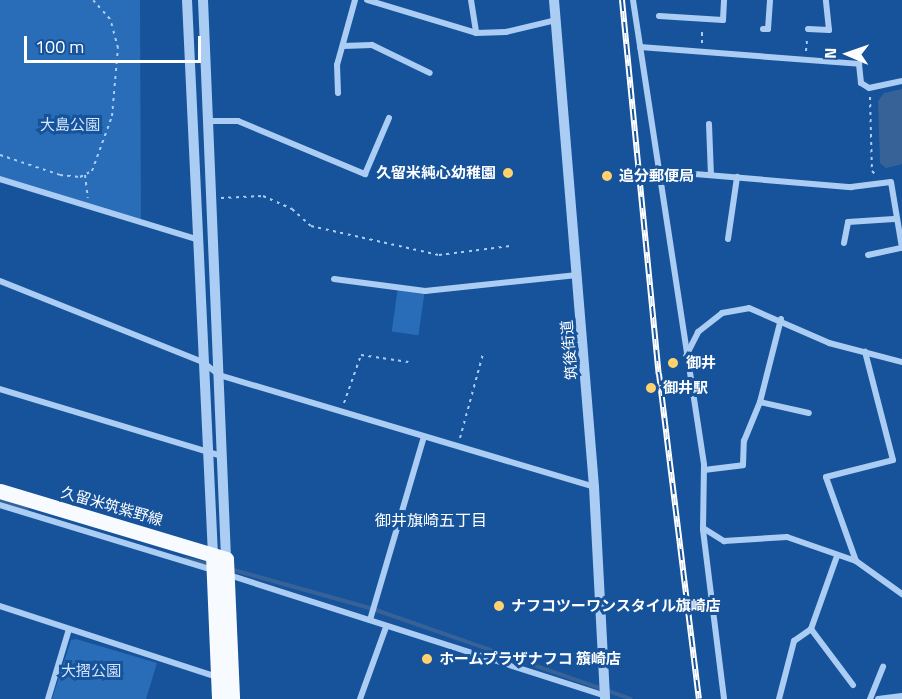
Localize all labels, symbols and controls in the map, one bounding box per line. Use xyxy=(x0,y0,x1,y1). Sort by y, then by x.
scale bar xyxy=(27,24,204,62)
north arrow xyxy=(818,24,878,84)
text: 100 m xyxy=(35,33,84,60)
text: N xyxy=(818,47,842,59)
park label: 大島公園 xyxy=(40,116,100,134)
place label: 久留米純心幼稚園 xyxy=(376,164,496,182)
marker: 久留米純心幼稚園 xyxy=(501,166,515,180)
place label: 追分郵便局 xyxy=(619,167,694,185)
marker: 追分郵便局 xyxy=(600,169,614,183)
street label: 筑後街道 xyxy=(557,319,581,381)
marker: 御井 xyxy=(664,354,682,372)
place label: 御井 xyxy=(686,354,716,372)
place label: 御井駅 xyxy=(663,379,708,397)
marker: 御井駅 xyxy=(644,381,658,395)
street label: 久留米筑紫野線 xyxy=(59,483,165,529)
district label: 御井旗崎五丁目 xyxy=(375,510,487,530)
place label: ナフコツーワンスタイル旗崎店 xyxy=(511,597,721,615)
marker: ナフコツーワンスタイル旗崎店 xyxy=(492,599,506,613)
place label: ホームプラザナフコ 籏崎店 xyxy=(439,650,622,668)
marker: ホームプラザナフコ 籏崎店 xyxy=(420,652,434,666)
park label: 大摺公園 xyxy=(61,662,121,680)

